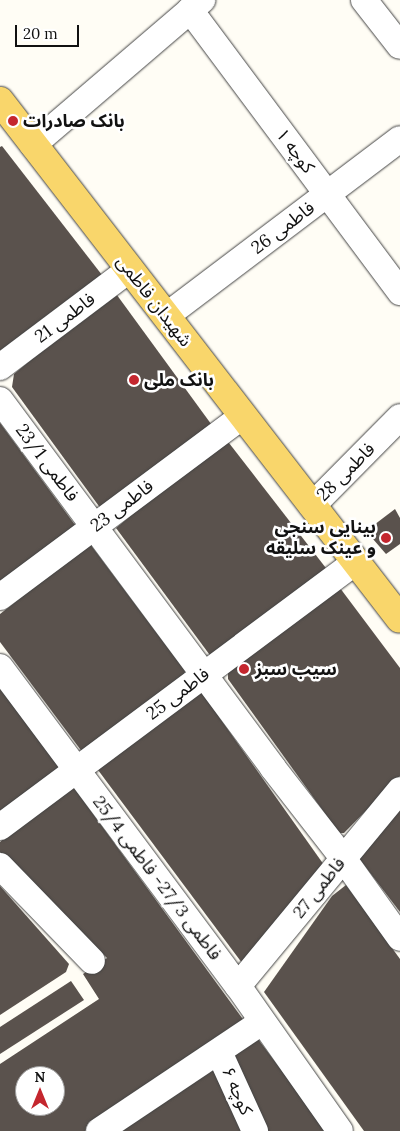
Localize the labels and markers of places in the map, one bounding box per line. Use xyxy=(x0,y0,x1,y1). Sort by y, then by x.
place label: بانک صادرات xyxy=(23,110,125,132)
marker: بانک صادرات xyxy=(7,115,19,127)
place label: بانک ملی xyxy=(144,369,214,391)
marker: بانک ملی xyxy=(128,374,140,386)
place label: بینایی سنجی و عینک سلیقه xyxy=(266,517,376,560)
marker: بینایی سنجی و عینک سلیقه xyxy=(380,532,392,544)
place label: سیب سبز xyxy=(255,658,337,680)
marker: سیب سبز xyxy=(237,662,251,676)

